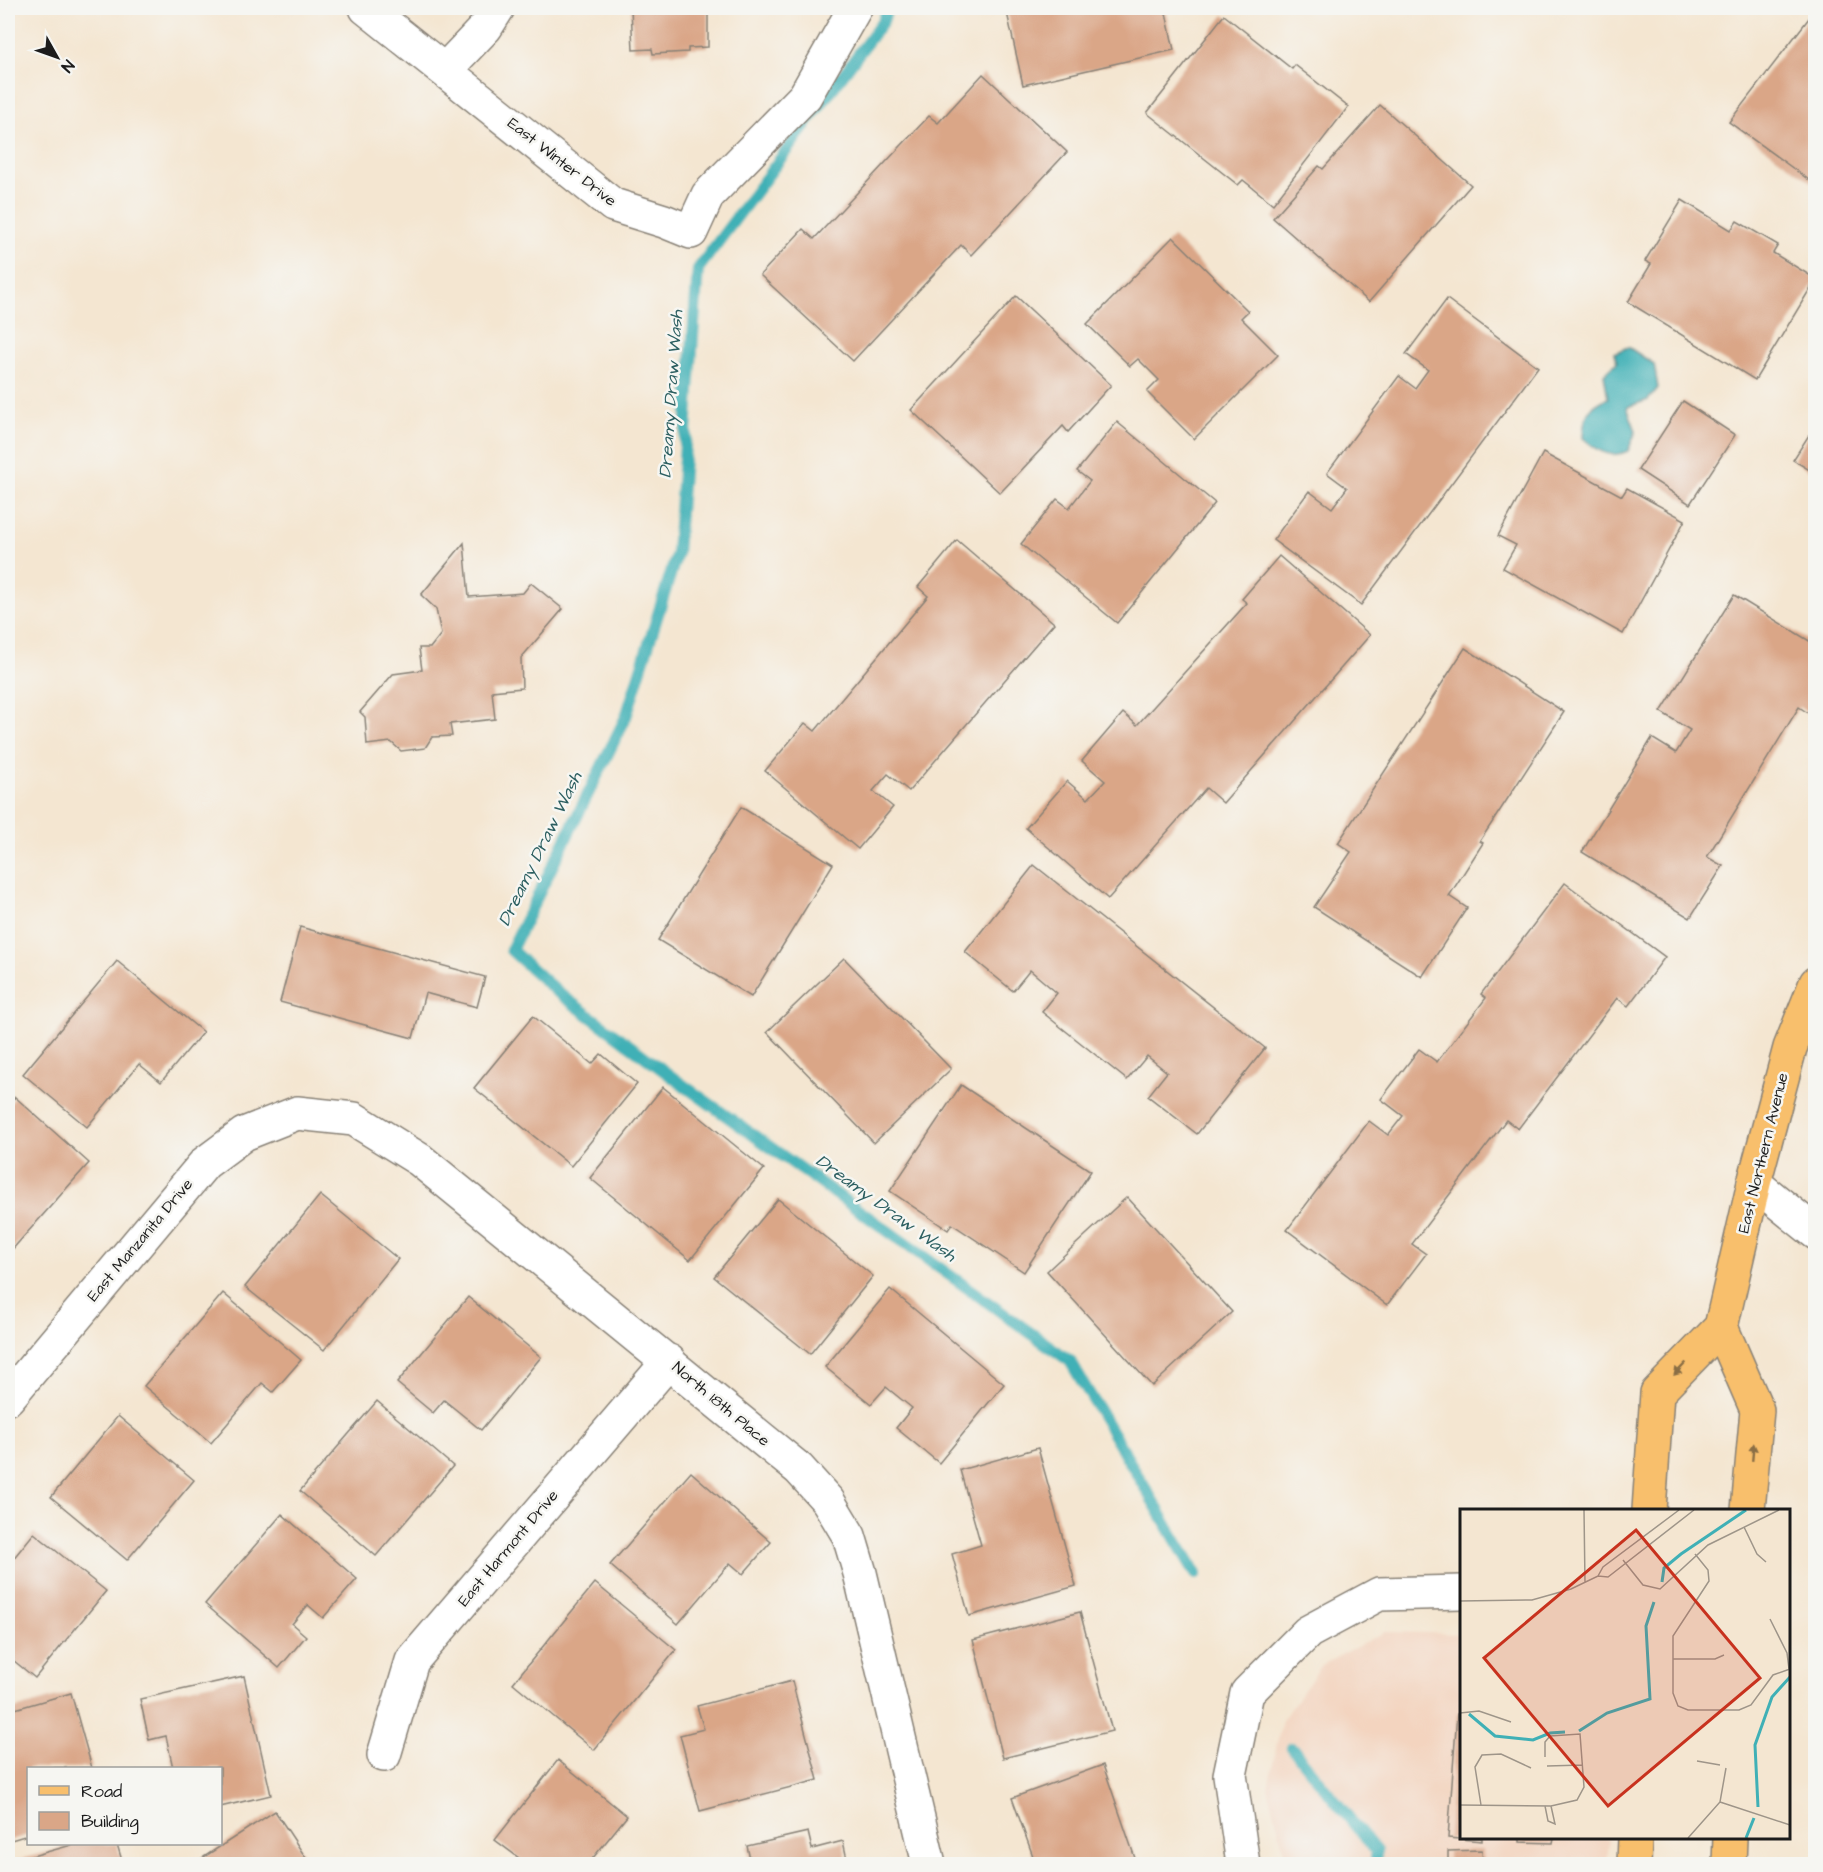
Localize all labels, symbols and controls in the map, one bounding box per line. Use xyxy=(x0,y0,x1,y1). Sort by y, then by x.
north arrow xyxy=(27,27,87,87)
text: N xyxy=(56,55,79,77)
street label: East Winter Drive xyxy=(503,112,621,212)
water label: Dreamy Draw Wash xyxy=(653,308,690,479)
water label: Dreamy Draw Wash xyxy=(492,767,589,930)
street label: East Northern Avenue xyxy=(1732,1070,1794,1236)
water label: Dreamy Draw Wash xyxy=(810,1148,962,1269)
street label: East Manzanita Drive xyxy=(82,1174,198,1306)
street label: North 18th Place xyxy=(667,1357,775,1452)
one-way arrow xyxy=(1674,1361,1688,1375)
one-way arrow xyxy=(1748,1443,1758,1462)
street label: East Harmont Drive xyxy=(453,1485,564,1611)
inset map xyxy=(1460,1509,1790,1839)
legend xyxy=(27,1767,222,1845)
text: Road xyxy=(81,1779,122,1804)
text: Building xyxy=(81,1809,139,1835)

